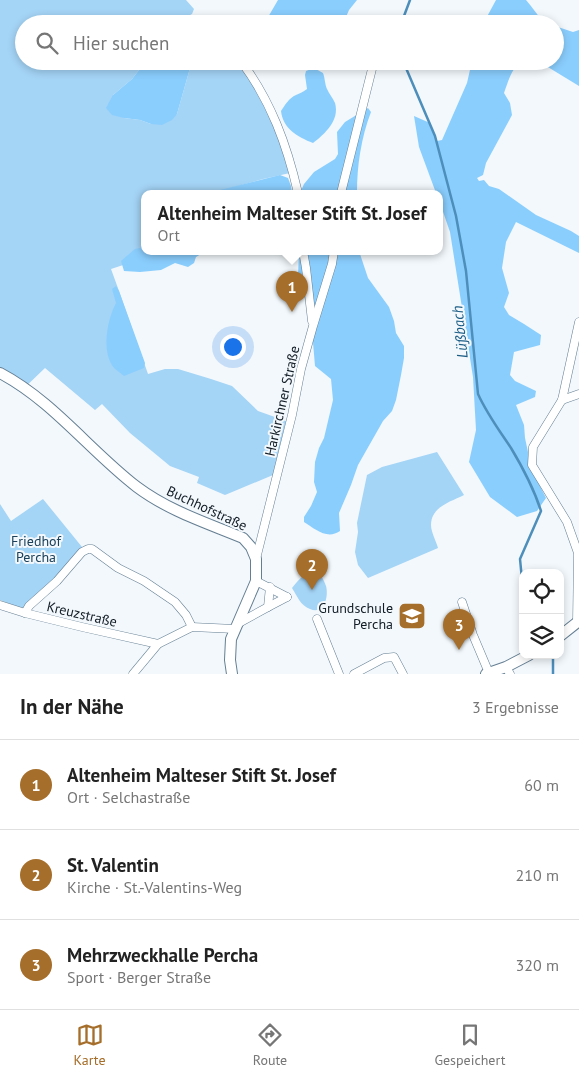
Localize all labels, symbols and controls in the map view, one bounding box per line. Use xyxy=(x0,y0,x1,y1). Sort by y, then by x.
search box xyxy=(15,15,564,70)
icon: search xyxy=(33,29,61,57)
text: Hier suchen xyxy=(73,31,169,55)
popup xyxy=(141,190,443,255)
text: Altenheim Malteser Stift St. Josef xyxy=(158,201,426,225)
text: Ort xyxy=(158,225,180,245)
pin: 1 xyxy=(276,271,308,312)
water label: Lüßbach xyxy=(447,305,472,359)
your location xyxy=(220,334,246,360)
street label: Harkirchner Straße xyxy=(261,344,303,458)
street label: Buchhofstraße xyxy=(164,481,250,535)
park label: Friedhof Percha xyxy=(11,532,61,566)
pin: 2 xyxy=(296,549,328,590)
map controls xyxy=(519,569,564,659)
button: locate xyxy=(519,569,564,614)
street label: Kreuzstraße xyxy=(45,597,119,631)
place label: Grundschule Percha xyxy=(318,599,393,633)
school or university icon: Grundschule Percha xyxy=(397,601,427,631)
pin: 3 xyxy=(443,609,475,650)
button: layers xyxy=(519,614,564,659)
text: In der Nähe xyxy=(20,693,124,720)
text: 3 Ergebnisse xyxy=(472,697,559,717)
text: Altenheim Malteser Stift St. Josef xyxy=(67,763,336,787)
text: 1 xyxy=(31,775,41,795)
text: 60 m xyxy=(524,775,559,795)
text: Ort · Selchastraße xyxy=(67,787,190,807)
text: St. Valentin xyxy=(67,853,159,877)
text: 2 xyxy=(31,865,41,885)
text: 210 m xyxy=(516,865,559,885)
text: Kirche · St.-Valentins-Weg xyxy=(67,877,242,897)
text: Mehrzweckhalle Percha xyxy=(67,943,258,967)
text: 3 xyxy=(31,955,41,975)
text: 320 m xyxy=(516,955,559,975)
text: Sport · Berger Straße xyxy=(67,967,211,987)
tab: Karte xyxy=(74,1021,106,1069)
tab: Route xyxy=(253,1021,287,1069)
tab: Gespeichert xyxy=(434,1021,505,1069)

